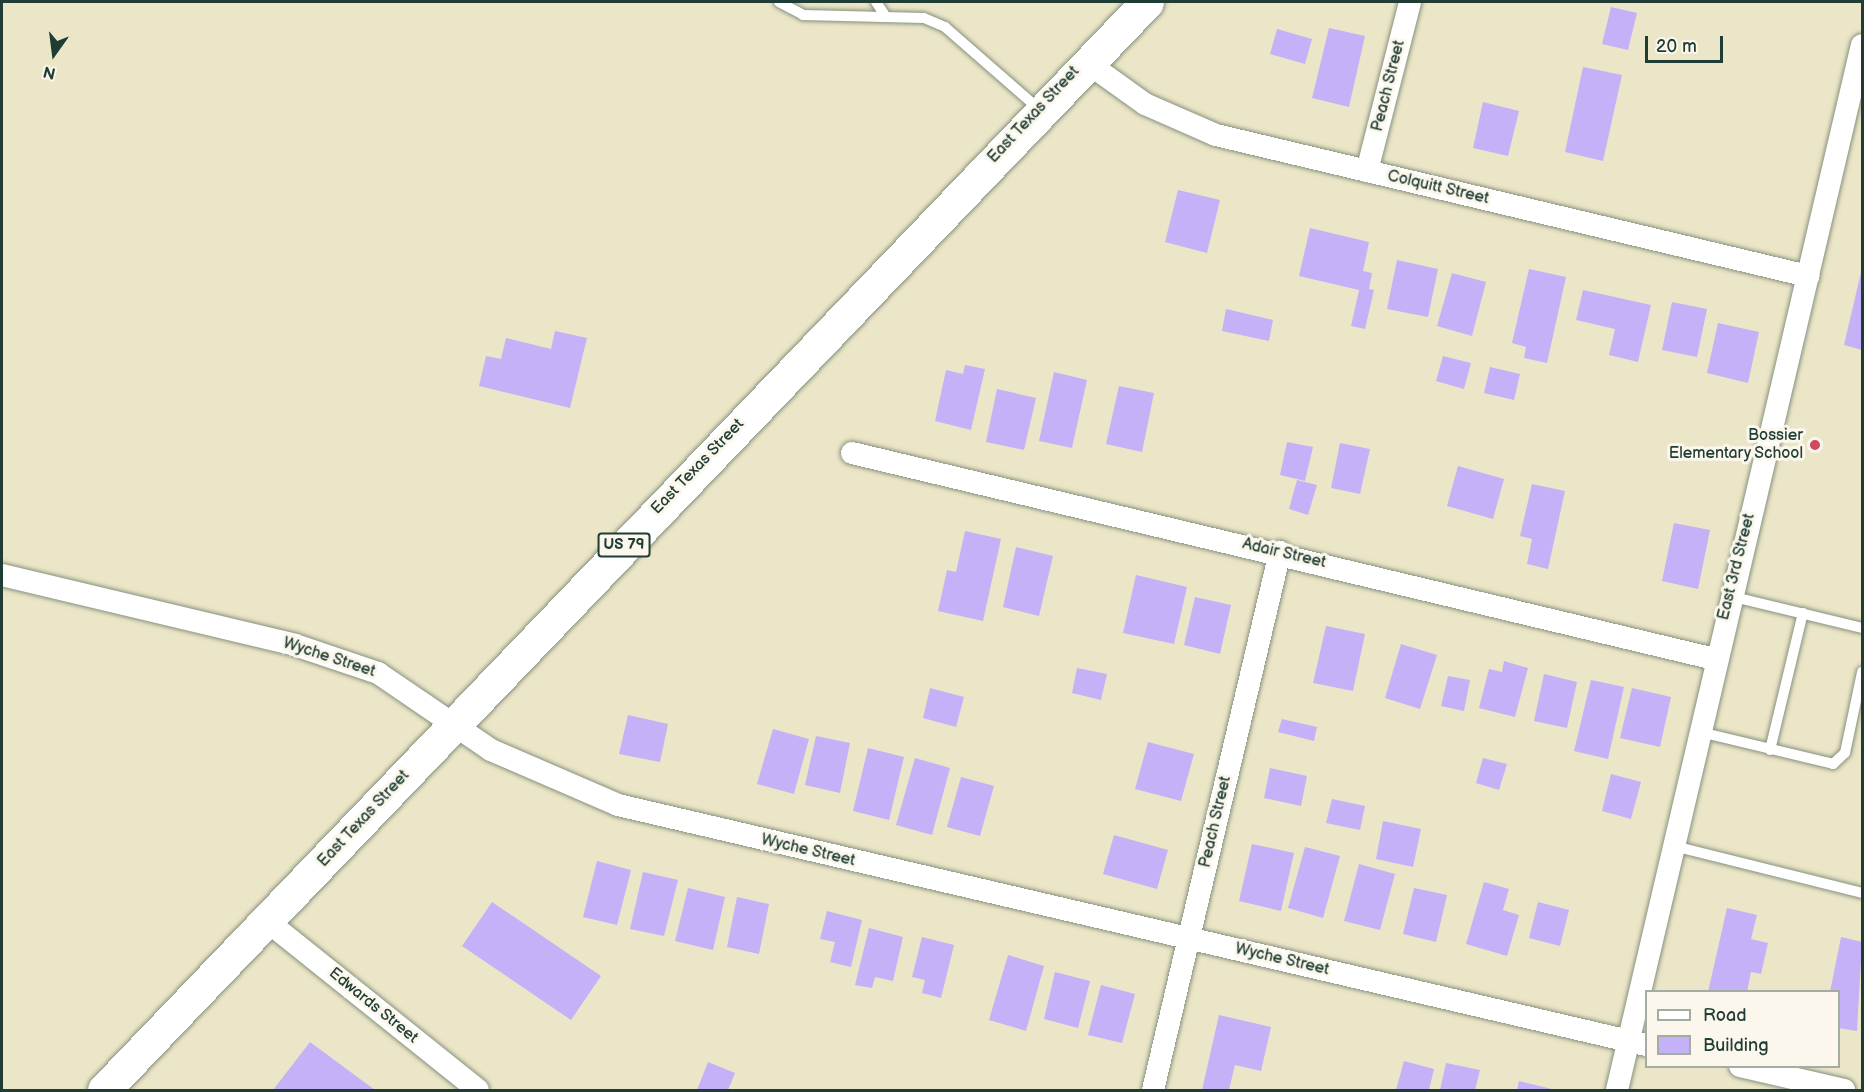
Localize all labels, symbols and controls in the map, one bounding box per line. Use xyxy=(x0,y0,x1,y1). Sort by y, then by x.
north arrow xyxy=(24,24,84,84)
scale bar xyxy=(1648,24,1726,62)
text: 20 m xyxy=(1656,36,1697,57)
street label: Peach Street xyxy=(1368,38,1410,134)
text: N xyxy=(41,61,58,83)
street label: East Texas Street xyxy=(984,62,1084,168)
street label: Colquitt Street xyxy=(1385,167,1491,209)
street label: East Texas Street xyxy=(647,415,749,519)
place label: Bossier Elementary School xyxy=(1667,426,1803,464)
marker: Bossier Elementary School xyxy=(1808,438,1822,452)
street label: East 3rd Street xyxy=(1714,512,1760,622)
road number: US 79 xyxy=(597,533,651,557)
street label: Adair Street xyxy=(1240,535,1328,573)
street label: Wyche Street xyxy=(280,634,378,682)
street label: East Texas Street xyxy=(314,766,414,872)
street label: Peach Street xyxy=(1196,774,1236,870)
street label: Wyche Street xyxy=(759,831,857,871)
street label: Wyche Street xyxy=(1233,940,1331,980)
street label: Edwards Street xyxy=(324,964,422,1048)
legend xyxy=(1645,990,1840,1068)
text: Road xyxy=(1703,1005,1747,1026)
text: Building xyxy=(1703,1035,1769,1056)

